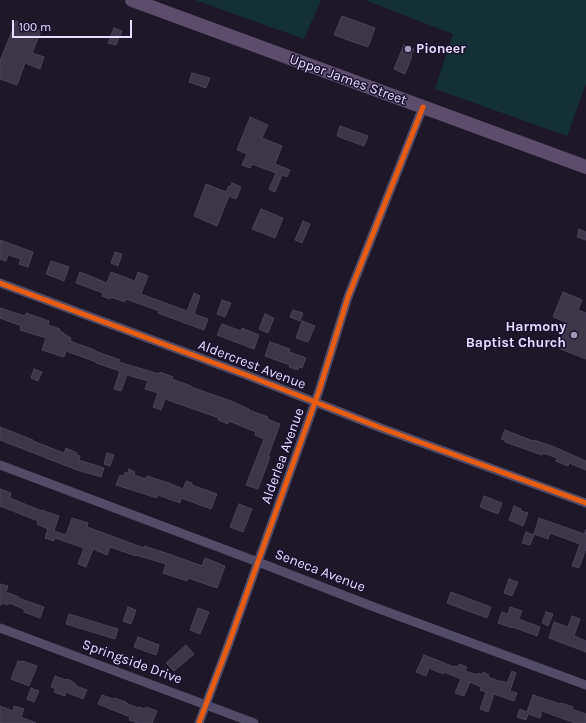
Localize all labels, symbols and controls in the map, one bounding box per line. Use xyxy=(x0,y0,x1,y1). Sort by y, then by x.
scale bar xyxy=(14,12,134,38)
text: 100 m xyxy=(19,20,51,34)
place label: Pioneer xyxy=(416,41,466,57)
marker: Pioneer xyxy=(403,44,413,54)
street label: Upper James Street xyxy=(287,51,409,109)
place label: Harmony Baptist Church xyxy=(466,319,566,352)
marker: Harmony Baptist Church xyxy=(569,330,579,340)
street label: Aldercrest Avenue xyxy=(196,337,308,393)
street label: Alderlea Avenue xyxy=(258,406,308,506)
street label: Seneca Avenue xyxy=(272,546,368,596)
street label: Springside Drive xyxy=(80,636,184,688)

